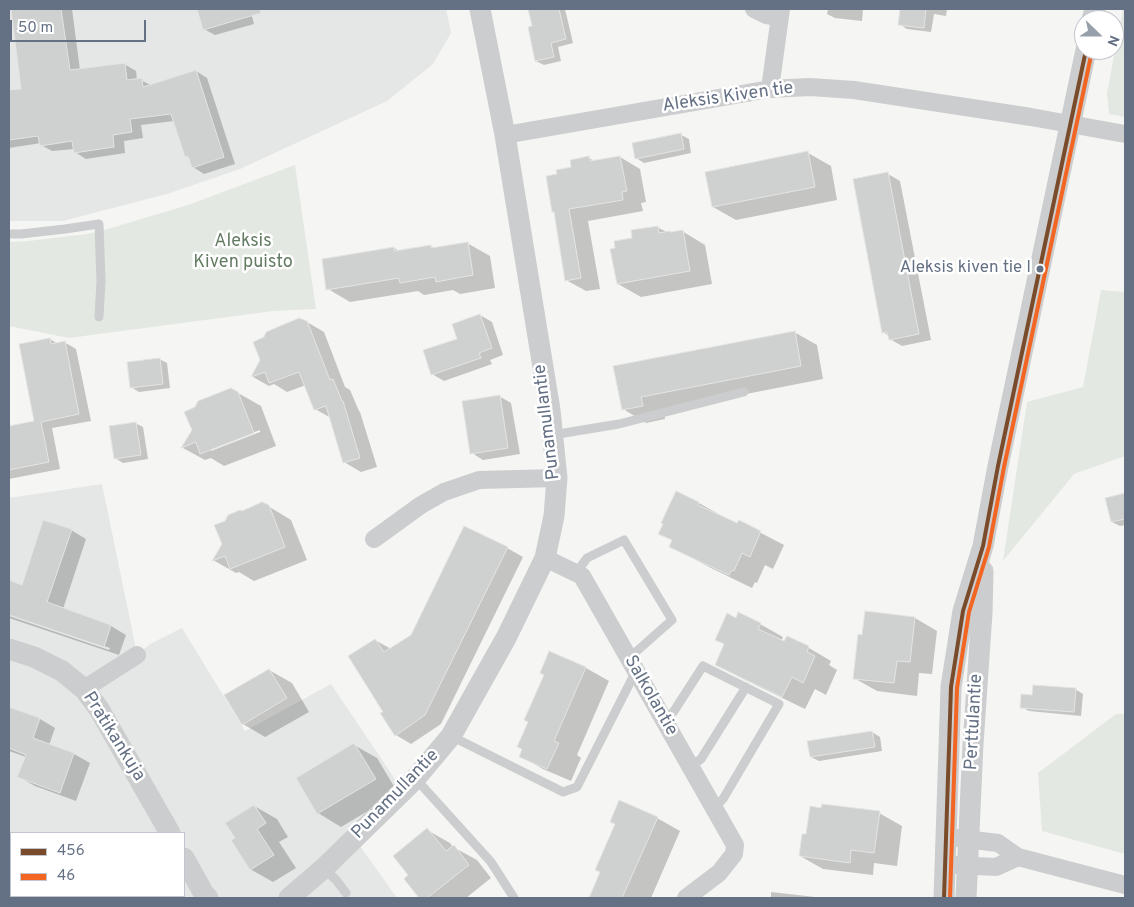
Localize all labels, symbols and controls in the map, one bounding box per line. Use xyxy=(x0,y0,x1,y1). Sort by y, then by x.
scale bar xyxy=(12,10,149,42)
north arrow xyxy=(1074,10,1124,60)
text: 50 m xyxy=(18,19,53,38)
text: N xyxy=(1103,33,1122,48)
street label: Aleksis Kiven tie xyxy=(661,78,795,118)
park label: Aleksis Kiven puisto xyxy=(193,231,293,274)
place label: Aleksis kiven tie I xyxy=(900,259,1031,279)
marker: Aleksis kiven tie I xyxy=(1035,264,1045,274)
street label: Punamullantie xyxy=(530,363,566,481)
street label: Salkolantie xyxy=(618,652,682,740)
street label: Perttulantie xyxy=(962,673,988,771)
street label: Pratikankuja xyxy=(77,688,149,786)
street label: Punamullantie xyxy=(348,746,444,844)
legend xyxy=(10,832,185,897)
text: 456 xyxy=(57,842,85,861)
text: 46 xyxy=(57,867,75,886)

